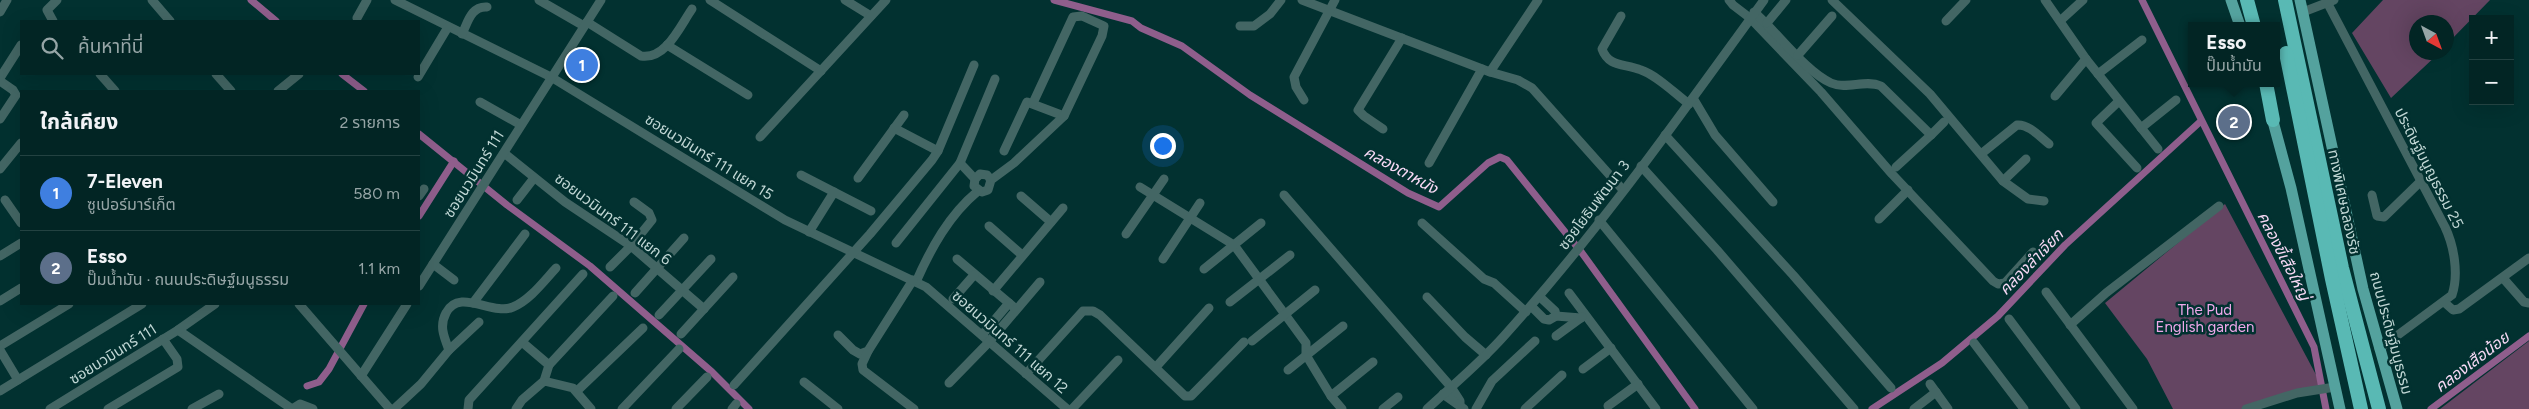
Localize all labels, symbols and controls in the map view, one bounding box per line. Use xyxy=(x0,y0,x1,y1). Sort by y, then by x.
north arrow xyxy=(2409,15,2454,60)
map controls xyxy=(2469,15,2514,105)
button: + xyxy=(2469,15,2514,60)
search box xyxy=(20,20,420,75)
popup xyxy=(2188,22,2280,87)
text: Esso xyxy=(2206,31,2246,54)
icon: search xyxy=(38,34,66,62)
text: ค้นหาที่นี่ xyxy=(78,35,143,58)
pin: 1 xyxy=(566,46,598,84)
text: ปั๊มน้ำมัน xyxy=(2206,56,2262,75)
button: − xyxy=(2469,60,2514,105)
pin: 2 xyxy=(2218,103,2250,141)
street label: ประดิษฐ์มนูญธรรม 25 xyxy=(2391,105,2467,231)
text: ใกล้เคียง xyxy=(40,109,118,134)
street label: ซอยนวมินทร์ 111 แยก 15 xyxy=(642,110,776,204)
text: 2 รายการ xyxy=(339,113,400,132)
street label: ซอยนวมินทร์ 111 xyxy=(440,127,508,221)
your location xyxy=(1150,133,1176,159)
water label: คลองตาหนัง xyxy=(1361,142,1442,199)
street label: ทางพิเศษฉลองรัช xyxy=(2324,148,2364,256)
street label: ซอยโยธินพัฒนา 3 xyxy=(1554,157,1634,253)
street label: ซอยนวมินทร์ 111 แยก 6 xyxy=(551,169,675,269)
text: 7-Eleven xyxy=(87,170,163,193)
text: 1 xyxy=(53,184,59,203)
text: 580 m xyxy=(353,184,400,203)
text: ซูเปอร์มาร์เก็ต xyxy=(87,195,176,214)
water label: คลองขี้เสือใหญ่ xyxy=(2254,208,2317,305)
water label: คลองลำเจียก xyxy=(1995,224,2068,299)
text: Esso xyxy=(87,245,127,268)
text: 2 xyxy=(51,259,61,278)
text: 1.1 km xyxy=(358,259,400,278)
text: ปั๊มน้ำมัน · ถนนประดิษฐ์มนูธรรม xyxy=(87,270,289,289)
street label: ถนนประดิษฐ์มนูธรรม xyxy=(2366,270,2416,396)
street label: ซอยนวมินทร์ 111 แยก 12 xyxy=(948,287,1072,397)
park label: The Pud English garden xyxy=(2156,301,2254,336)
street label: ซอยนวมินทร์ 111 xyxy=(66,320,160,388)
water label: คลองเสือน้อย xyxy=(2431,327,2514,396)

